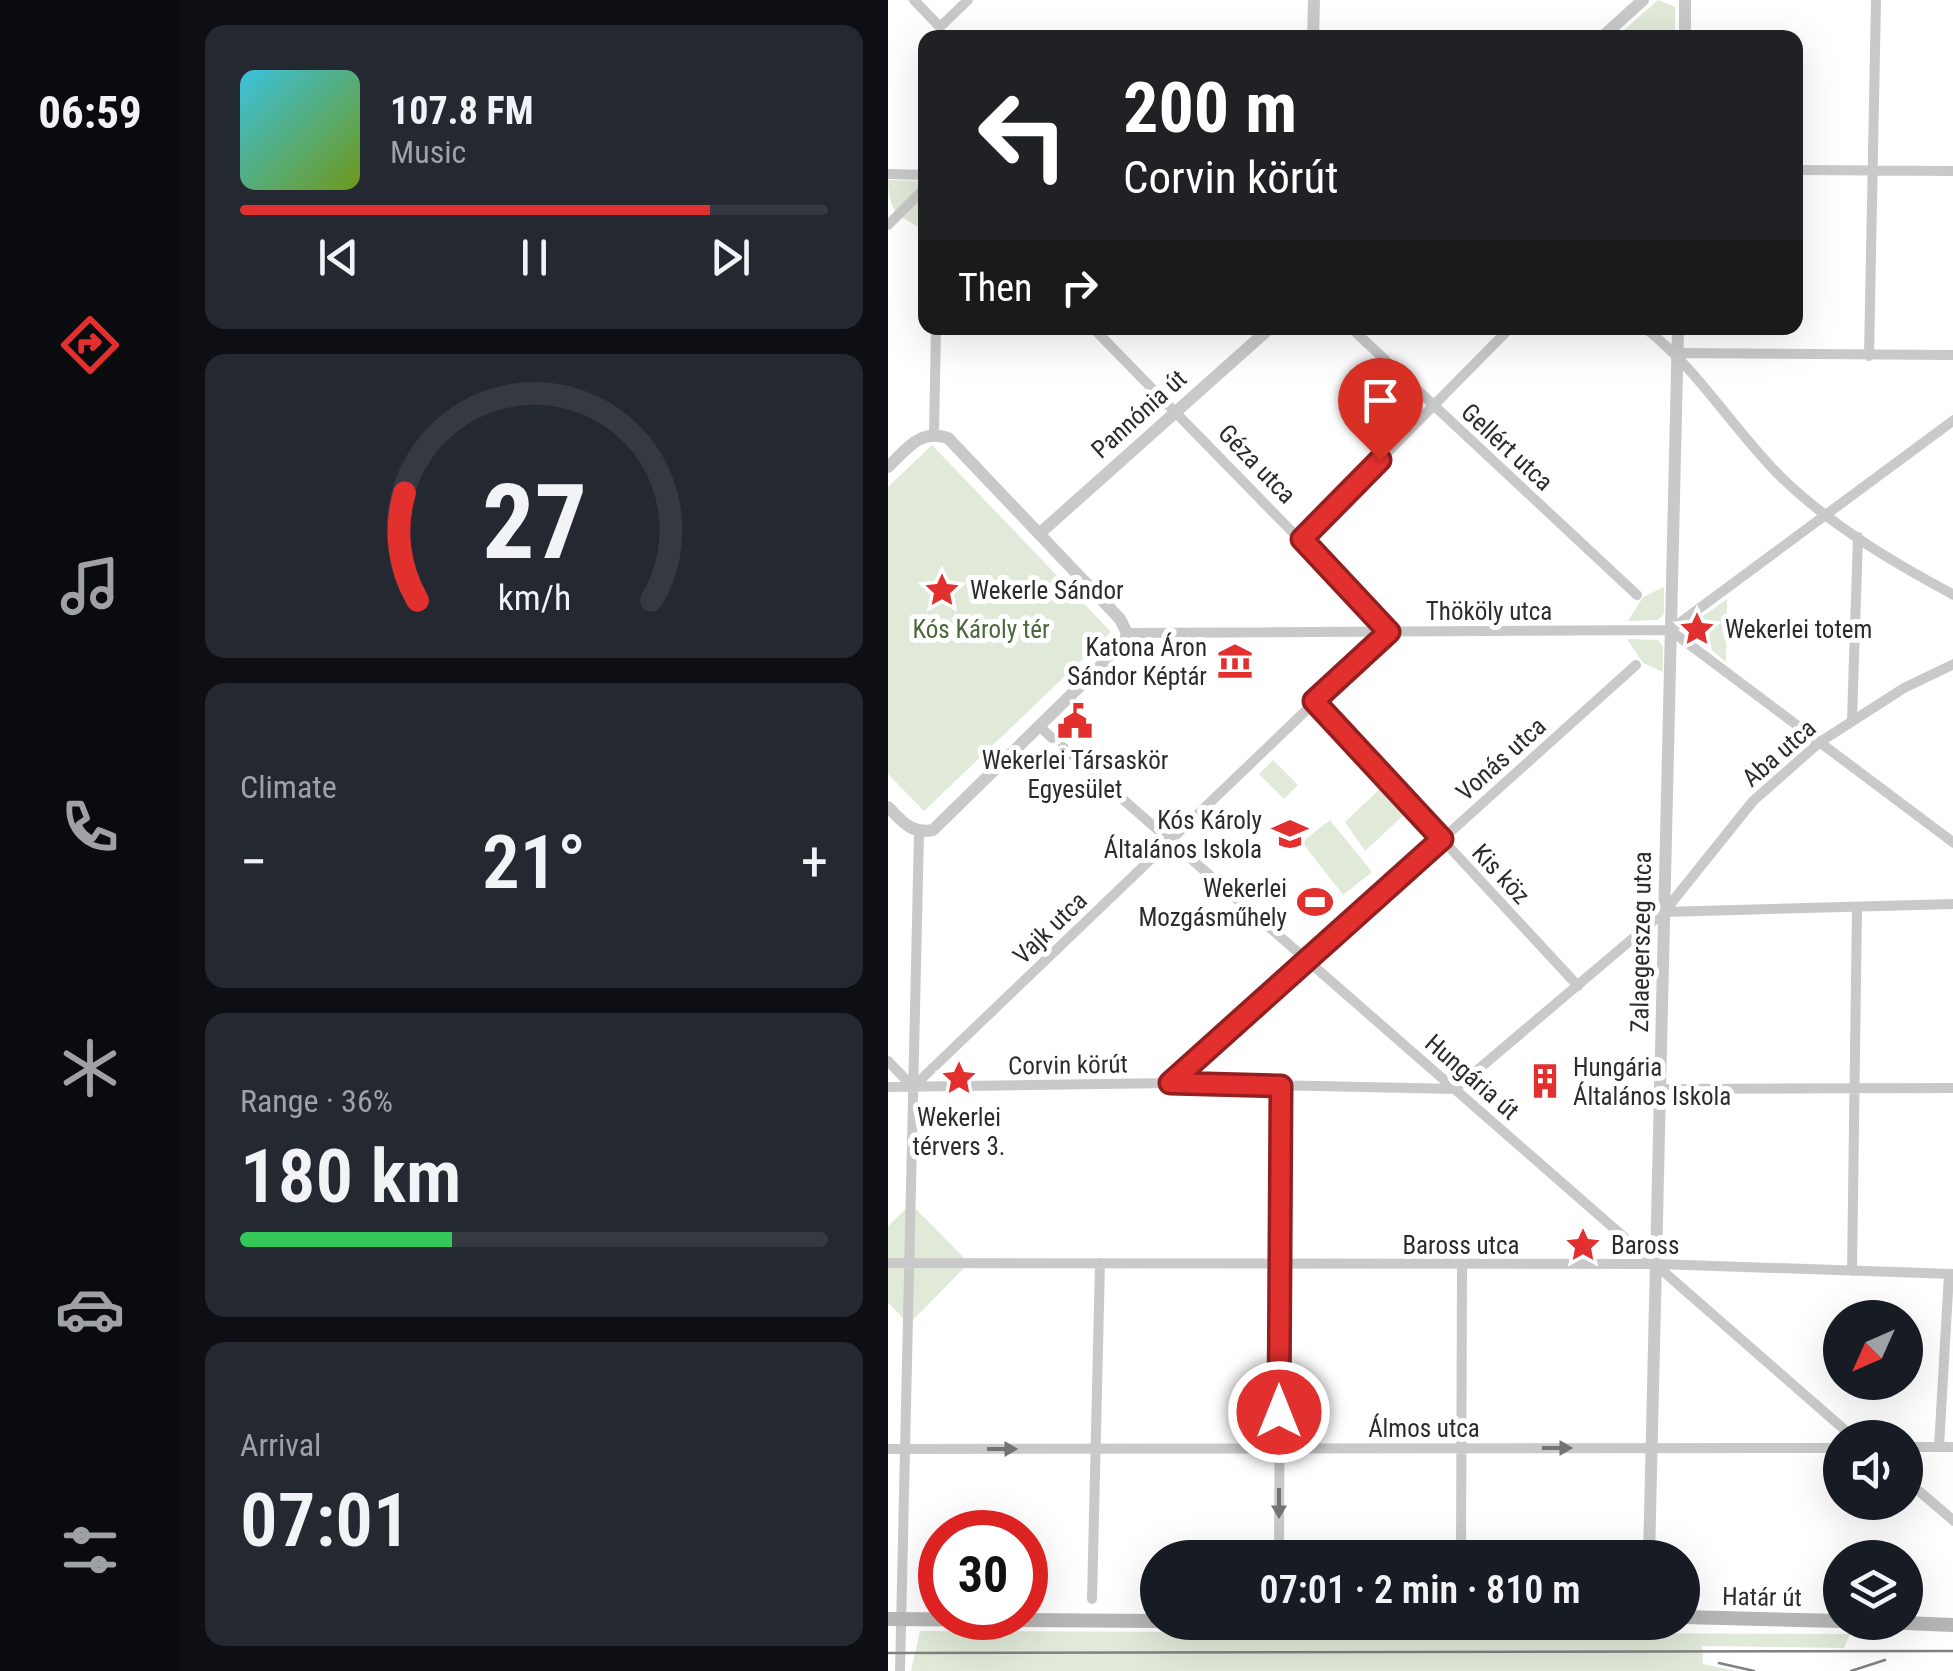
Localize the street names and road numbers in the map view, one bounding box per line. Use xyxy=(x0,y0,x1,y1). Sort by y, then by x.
street label: Pannónia út xyxy=(1086,364,1192,464)
street label: Gellért utca xyxy=(1455,398,1559,496)
street label: Géza utca xyxy=(1212,419,1302,509)
street label: Thököly utca xyxy=(1426,597,1552,626)
street label: Vonás utca xyxy=(1450,711,1552,807)
street label: Aba utca xyxy=(1736,713,1822,793)
street label: Kis köz xyxy=(1466,838,1536,910)
street label: Zalaegerszeg utca xyxy=(1625,851,1657,1033)
street label: Vajk utca xyxy=(1007,886,1093,970)
street label: Hungária út xyxy=(1419,1028,1525,1126)
street label: Corvin körút xyxy=(1008,1049,1128,1081)
street label: Baross utca xyxy=(1402,1231,1520,1260)
street label: Álmos utca xyxy=(1368,1413,1480,1443)
street label: Határ út xyxy=(1722,1582,1802,1612)

